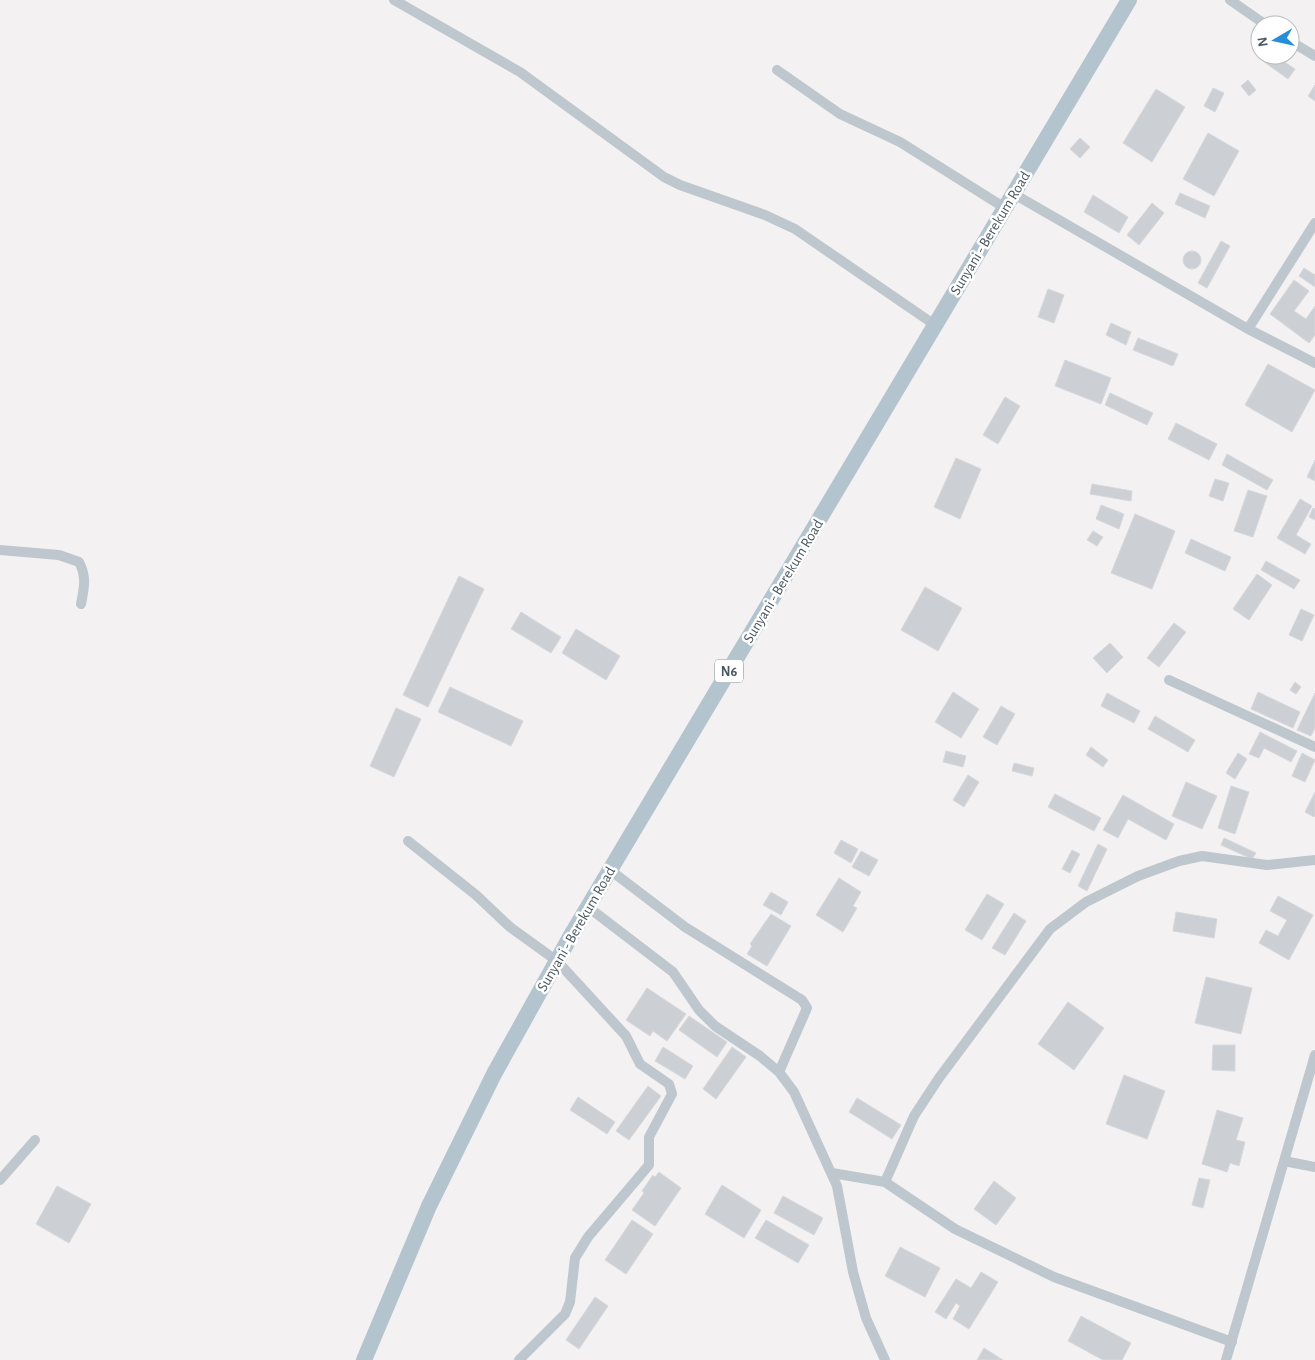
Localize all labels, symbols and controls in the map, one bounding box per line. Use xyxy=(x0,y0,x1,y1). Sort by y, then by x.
north arrow xyxy=(1250,15,1300,65)
text: N xyxy=(1255,36,1271,48)
street label: Sunyani - Berekum Road xyxy=(948,169,1033,298)
street label: Sunyani - Berekum Road xyxy=(741,517,826,646)
road number: N6 xyxy=(715,659,743,682)
street label: Sunyani - Berekum Road xyxy=(535,864,618,994)

